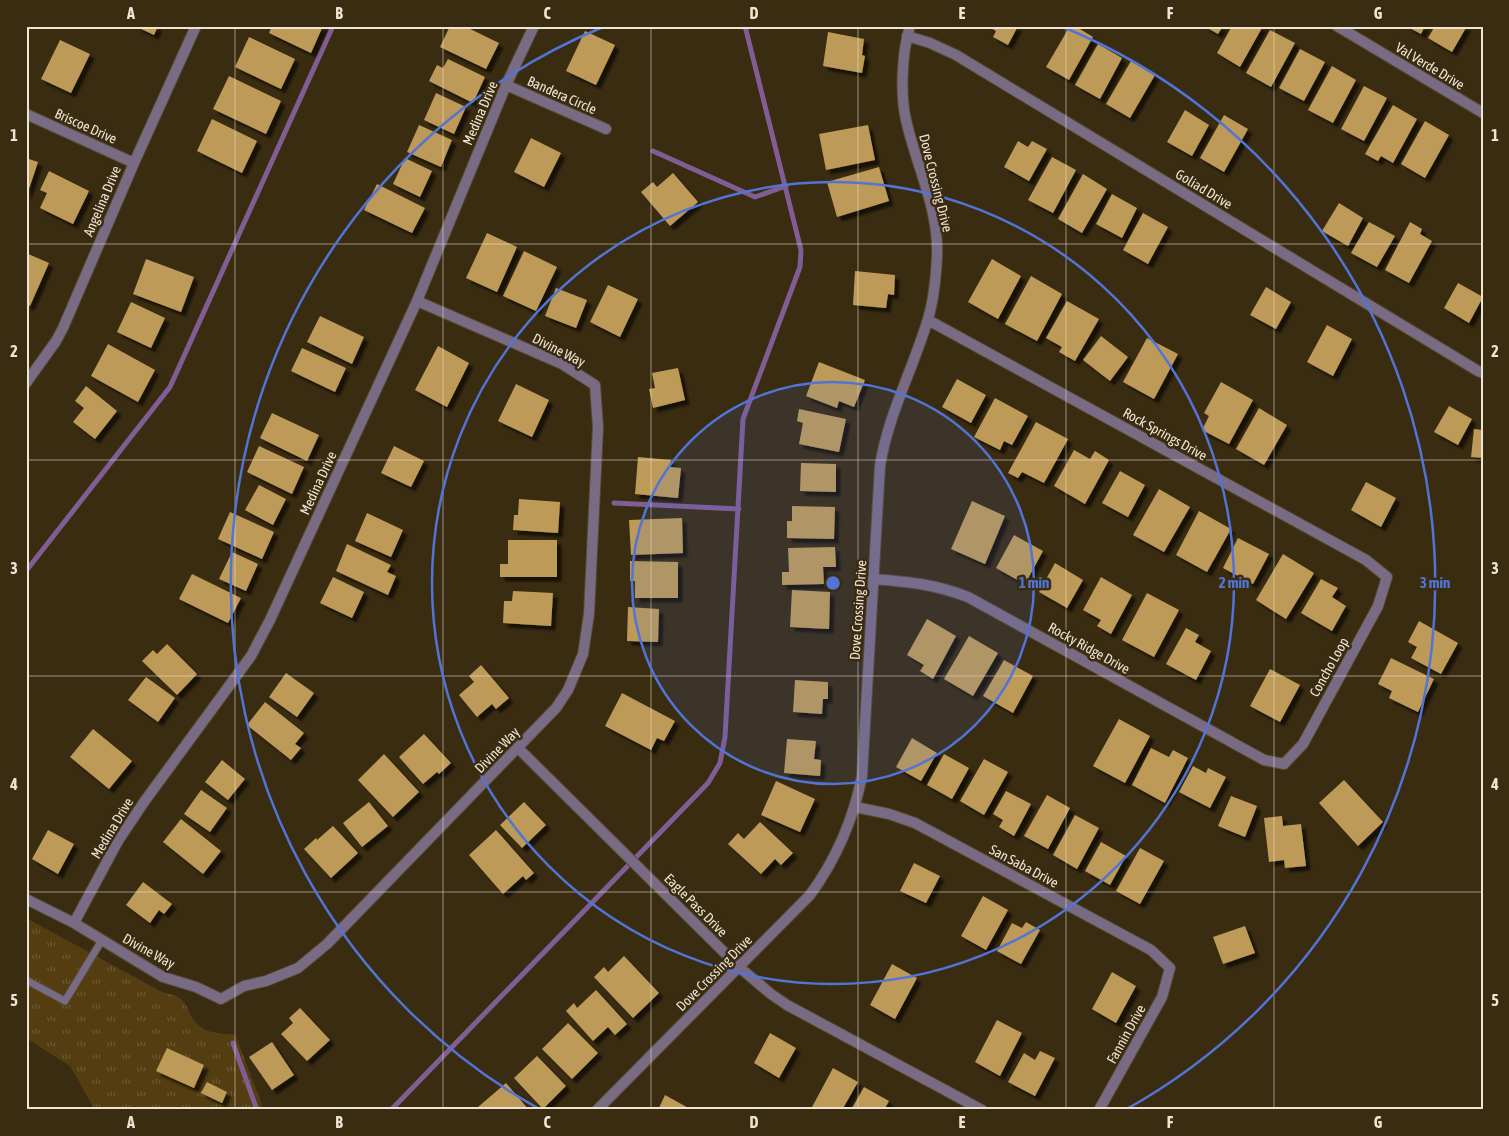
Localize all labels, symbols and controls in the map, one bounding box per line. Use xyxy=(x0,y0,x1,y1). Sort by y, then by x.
text: A xyxy=(126,4,135,22)
text: B xyxy=(335,4,343,22)
text: C xyxy=(543,4,551,22)
text: D xyxy=(750,4,759,22)
text: E xyxy=(959,4,966,22)
text: F xyxy=(1167,4,1174,22)
text: G xyxy=(1374,4,1383,22)
street label: Val Verde Drive xyxy=(1393,39,1467,93)
street label: Bandera Circle xyxy=(525,73,599,117)
street label: Medina Drive xyxy=(459,79,501,147)
street label: Briscoe Drive xyxy=(53,105,119,147)
text: 1 xyxy=(10,126,18,144)
text: 1 xyxy=(1491,126,1499,144)
street label: Dove Crossing Drive xyxy=(916,132,956,234)
street label: Angelina Drive xyxy=(80,163,124,239)
street label: Goliad Drive xyxy=(1173,166,1235,212)
street label: Divine Way xyxy=(530,330,588,370)
text: 2 xyxy=(10,342,18,360)
text: 2 xyxy=(1491,342,1499,360)
street label: Rock Springs Drive xyxy=(1120,404,1210,464)
street label: Medina Drive xyxy=(296,449,340,517)
text: 3 xyxy=(10,559,18,577)
street label: Dove Crossing Drive xyxy=(847,559,869,661)
text: 3 xyxy=(1491,559,1499,577)
centre of rings xyxy=(824,574,842,592)
text: 1 min xyxy=(1019,574,1049,591)
text: 2 min xyxy=(1219,574,1249,591)
text: 3 min xyxy=(1420,574,1450,591)
street label: Rocky Ridge Drive xyxy=(1045,619,1133,677)
street label: Concho Loop xyxy=(1306,634,1352,699)
street label: Divine Way xyxy=(471,724,523,776)
text: 4 xyxy=(9,775,18,793)
text: 4 xyxy=(1490,775,1499,793)
street label: Medina Drive xyxy=(88,795,136,861)
street label: San Saba Drive xyxy=(987,841,1061,891)
street label: Eagle Pass Drive xyxy=(661,870,731,940)
street label: Divine Way xyxy=(120,930,178,972)
street label: Dove Crossing Drive xyxy=(673,932,755,1014)
text: 5 xyxy=(10,991,18,1009)
text: 5 xyxy=(1491,991,1499,1009)
street label: Fannin Drive xyxy=(1103,1002,1149,1066)
text: A xyxy=(126,1113,135,1131)
text: B xyxy=(335,1113,343,1131)
text: C xyxy=(543,1113,551,1131)
text: D xyxy=(750,1113,759,1131)
text: E xyxy=(959,1113,966,1131)
text: F xyxy=(1167,1113,1174,1131)
text: G xyxy=(1374,1113,1383,1131)

